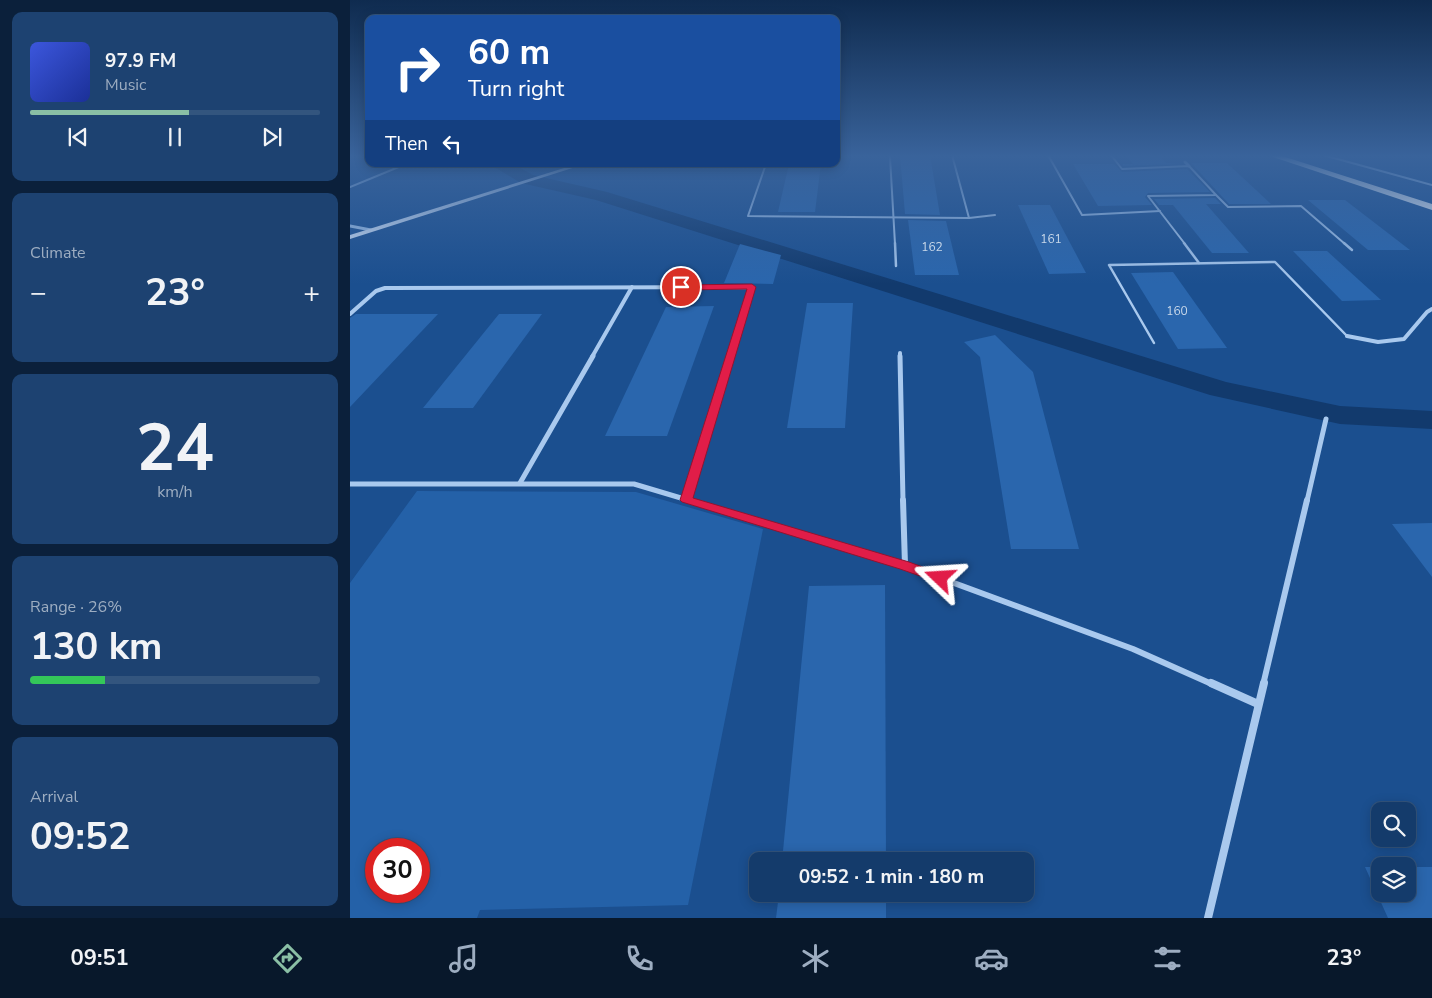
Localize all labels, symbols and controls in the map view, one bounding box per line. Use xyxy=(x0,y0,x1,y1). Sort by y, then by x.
text: 60 m xyxy=(468,29,550,76)
icon: right xyxy=(385,35,450,100)
text: 97.9 FM xyxy=(105,48,176,74)
text: Music xyxy=(105,74,146,96)
text: Turn right xyxy=(468,74,564,104)
icon: previous xyxy=(64,123,92,151)
icon: pause xyxy=(161,123,189,151)
icon: next xyxy=(258,123,286,151)
icon: left xyxy=(438,130,466,158)
text: Then xyxy=(385,131,428,157)
house number: 161 xyxy=(1040,231,1062,247)
house number: 162 xyxy=(921,239,943,255)
text: Climate xyxy=(30,242,85,264)
pin xyxy=(660,266,702,308)
text: 23° xyxy=(145,267,205,318)
icon: arrive xyxy=(667,273,695,301)
text: − xyxy=(30,274,47,312)
text: + xyxy=(303,274,320,312)
house number: 160 xyxy=(1166,303,1188,319)
text: 24 xyxy=(136,404,214,493)
text: km/h xyxy=(157,481,193,503)
position arrow xyxy=(913,551,965,603)
text: Range · 26% xyxy=(30,596,122,618)
text: 130 km xyxy=(30,621,162,672)
text: Arrival xyxy=(30,786,78,808)
map controls xyxy=(1371,802,1416,902)
button: search xyxy=(1371,802,1416,847)
text: 09:52 xyxy=(30,811,131,862)
speed limit sign: 30 xyxy=(365,838,430,903)
button: layers xyxy=(1371,857,1416,902)
text: 09:52 · 1 min · 180 m xyxy=(799,864,984,890)
icon: directions xyxy=(270,941,305,976)
icon: music xyxy=(446,941,481,976)
icon: phone xyxy=(622,941,657,976)
icon: climate xyxy=(798,941,833,976)
icon: car xyxy=(974,941,1009,976)
icon: filters xyxy=(1150,941,1185,976)
text: 09:51 xyxy=(71,943,129,973)
text: 23° xyxy=(1327,943,1361,973)

